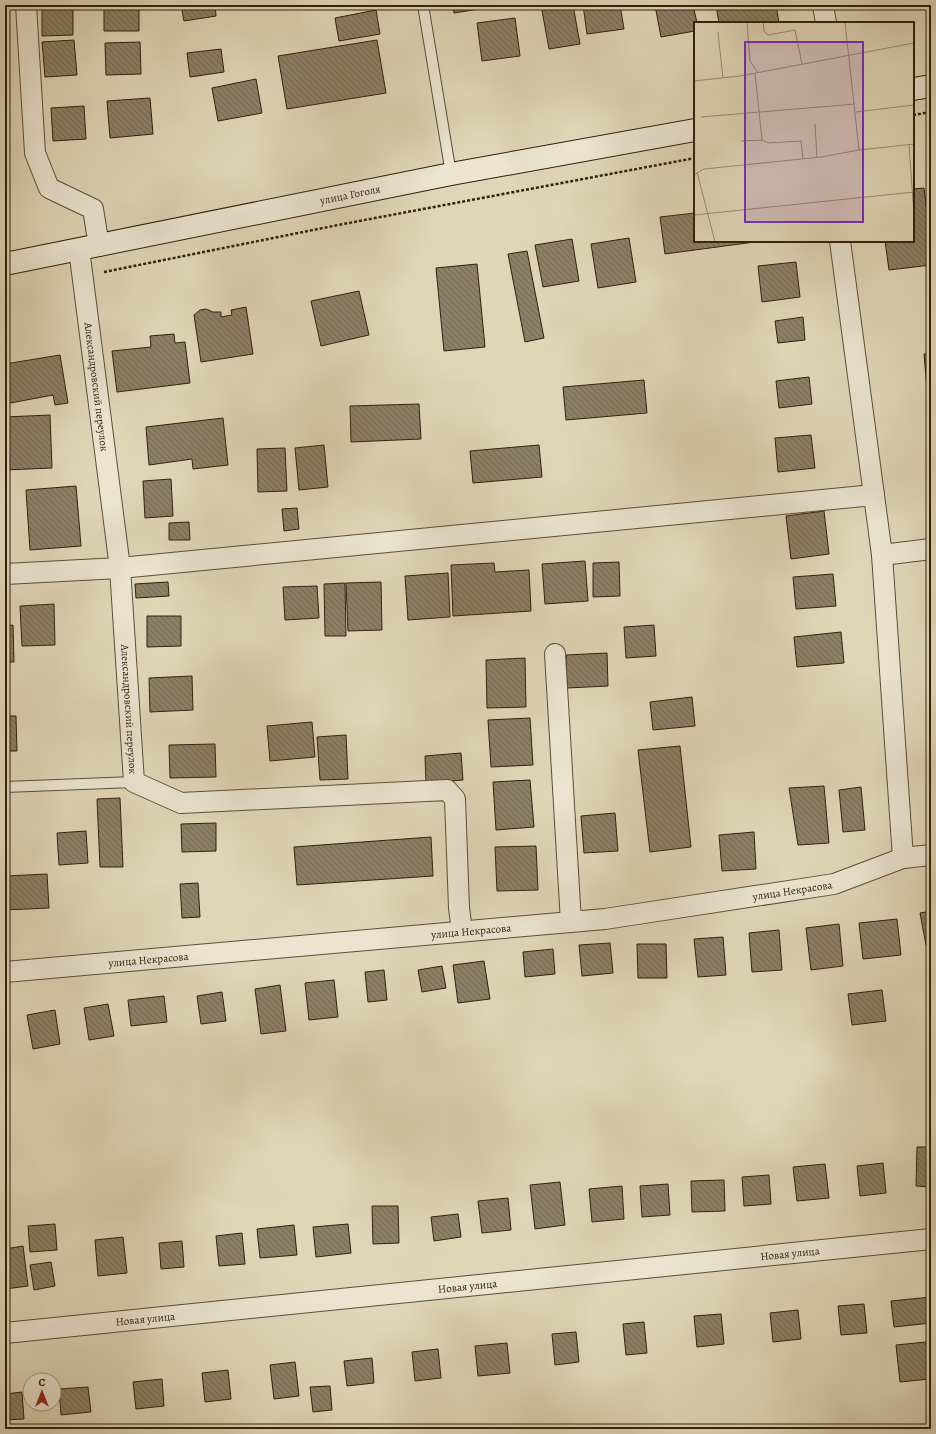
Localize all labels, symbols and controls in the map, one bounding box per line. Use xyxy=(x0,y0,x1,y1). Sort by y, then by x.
inset map xyxy=(694,22,914,242)
street label: улица Гоголя xyxy=(318,181,382,208)
street label: Александровский переулок xyxy=(80,320,112,453)
street label: Александровский переулок xyxy=(117,643,140,775)
street label: улица Некрасова xyxy=(751,877,834,904)
street label: улица Некрасова xyxy=(429,920,513,942)
street label: улица Некрасова xyxy=(107,949,190,971)
street label: Новая улица xyxy=(760,1243,821,1264)
street label: Новая улица xyxy=(437,1276,499,1297)
street label: Новая улица xyxy=(115,1309,177,1330)
north arrow xyxy=(22,1372,62,1412)
text: С xyxy=(39,1375,46,1390)

